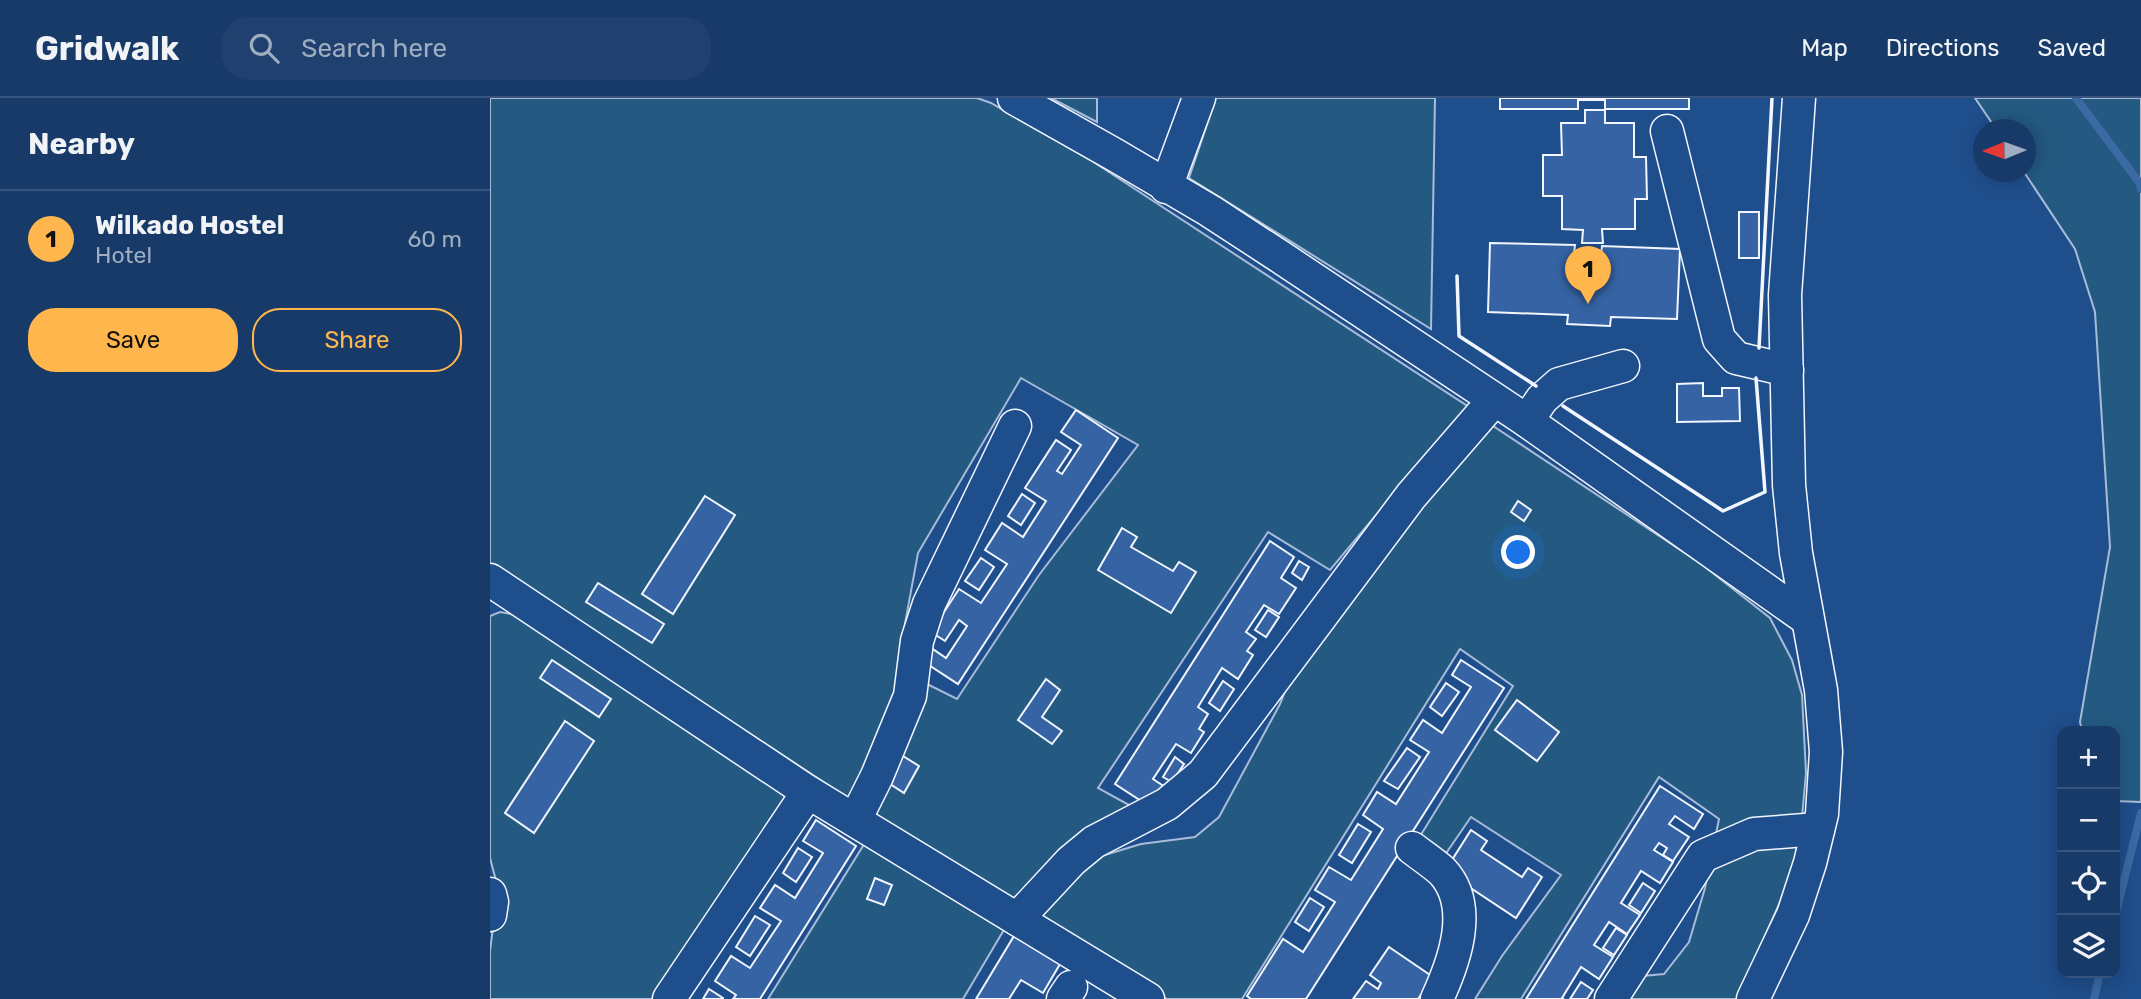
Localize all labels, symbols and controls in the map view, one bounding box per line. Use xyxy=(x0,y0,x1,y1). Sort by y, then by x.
search box xyxy=(221,17,711,80)
text: Gridwalk xyxy=(35,29,179,68)
icon: search xyxy=(245,29,283,67)
text: Search here xyxy=(301,33,447,64)
text: Map xyxy=(1801,34,1848,62)
text: Directions xyxy=(1886,34,1999,62)
text: Saved xyxy=(2037,34,2106,62)
north arrow xyxy=(1973,119,2036,182)
text: Nearby xyxy=(28,126,135,162)
text: Wilkado Hostel xyxy=(95,210,284,241)
text: 1 xyxy=(45,225,57,253)
text: 60 m xyxy=(407,225,462,253)
text: Hotel xyxy=(95,241,152,269)
pin: 1 xyxy=(1565,246,1611,304)
button: Save xyxy=(28,308,238,372)
button: Share xyxy=(252,308,462,372)
your location xyxy=(1501,535,1535,569)
map controls xyxy=(2057,726,2120,978)
button: + xyxy=(2057,726,2120,789)
button: − xyxy=(2057,789,2120,852)
button: locate xyxy=(2057,852,2120,915)
button: layers xyxy=(2057,915,2120,978)

